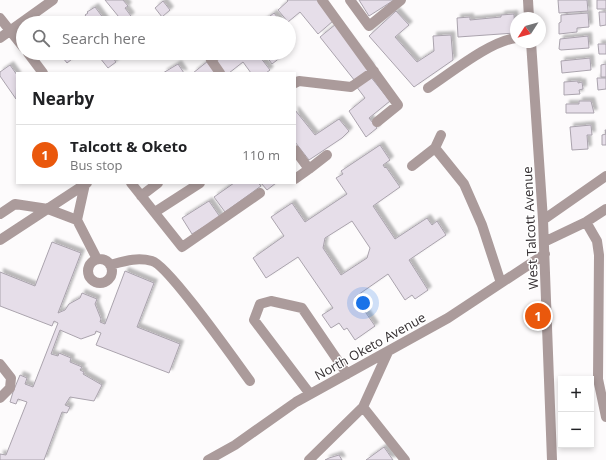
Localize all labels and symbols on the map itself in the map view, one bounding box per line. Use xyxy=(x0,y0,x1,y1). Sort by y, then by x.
north arrow xyxy=(510,12,546,48)
street label: West Talcott Avenue xyxy=(518,166,542,290)
your location xyxy=(353,293,373,313)
pin: 1 xyxy=(525,301,551,331)
street label: North Oketo Avenue xyxy=(311,308,429,384)

